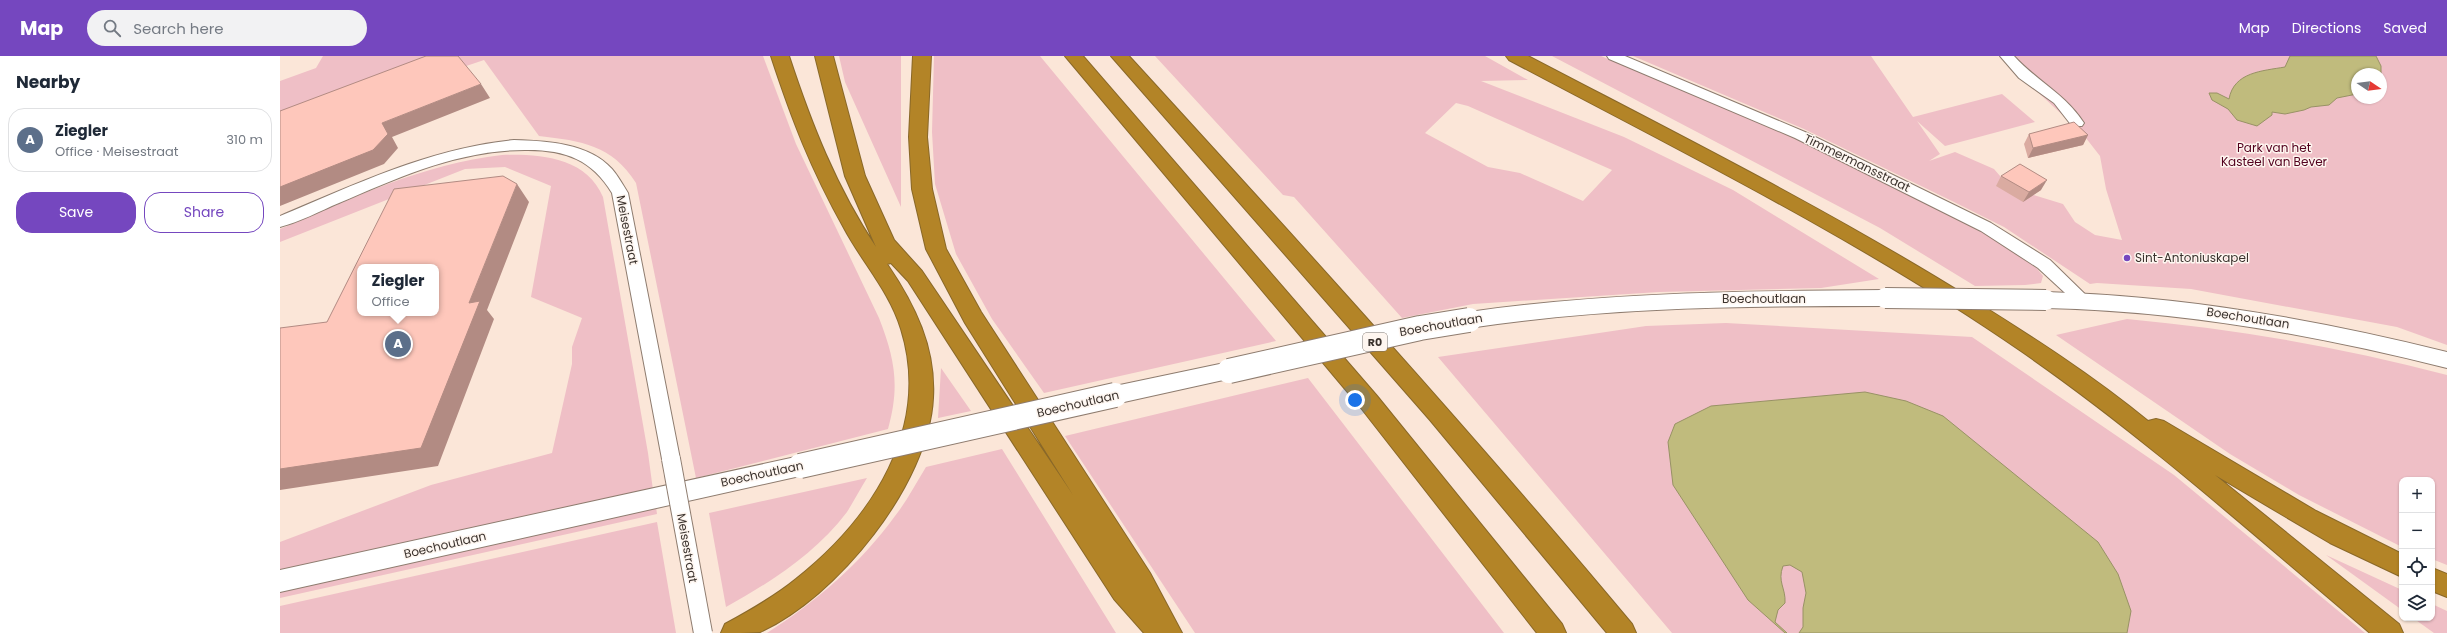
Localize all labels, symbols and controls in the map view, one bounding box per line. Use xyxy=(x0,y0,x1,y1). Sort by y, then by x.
search box xyxy=(87,10,367,46)
text: Map xyxy=(20,15,63,42)
icon: search xyxy=(101,17,123,39)
text: Search here xyxy=(133,18,224,39)
text: Map xyxy=(2239,18,2270,38)
text: Directions xyxy=(2292,18,2361,38)
text: Saved xyxy=(2383,18,2427,38)
north arrow xyxy=(2351,68,2387,104)
text: Nearby xyxy=(16,70,80,94)
text: Ziegler xyxy=(55,120,108,141)
street label: Timmermansstraat xyxy=(1801,129,1913,196)
text: A xyxy=(25,130,35,149)
text: 310 m xyxy=(226,130,263,149)
park label: Park van het Kasteel van Bever xyxy=(2221,139,2328,170)
text: Office · Meisestraat xyxy=(55,142,179,161)
button: Save xyxy=(16,192,136,233)
button: Share xyxy=(144,192,264,233)
street label: Meisestraat xyxy=(612,194,643,266)
place label: Sint-Antoniuskapel xyxy=(2135,249,2249,266)
marker: Sint-Antoniuskapel xyxy=(2122,253,2132,263)
popup xyxy=(357,264,439,316)
text: Ziegler xyxy=(372,270,424,291)
street label: Boechoutlaan xyxy=(1722,290,1806,307)
text: Office xyxy=(372,292,409,311)
street label: Boechoutlaan xyxy=(2205,303,2291,332)
street label: Boechoutlaan xyxy=(1398,309,1484,340)
pin: A xyxy=(385,329,411,359)
road number: R0 xyxy=(1363,333,1387,351)
street label: Boechoutlaan xyxy=(1035,386,1121,421)
your location xyxy=(1345,390,1365,410)
street label: Boechoutlaan xyxy=(719,456,805,491)
map controls xyxy=(2399,477,2435,621)
button: + xyxy=(2399,477,2435,513)
street label: Meisestraat xyxy=(673,512,702,584)
button: − xyxy=(2399,513,2435,549)
street label: Boechoutlaan xyxy=(402,527,488,562)
button: locate xyxy=(2399,549,2435,585)
button: layers xyxy=(2399,585,2435,621)

